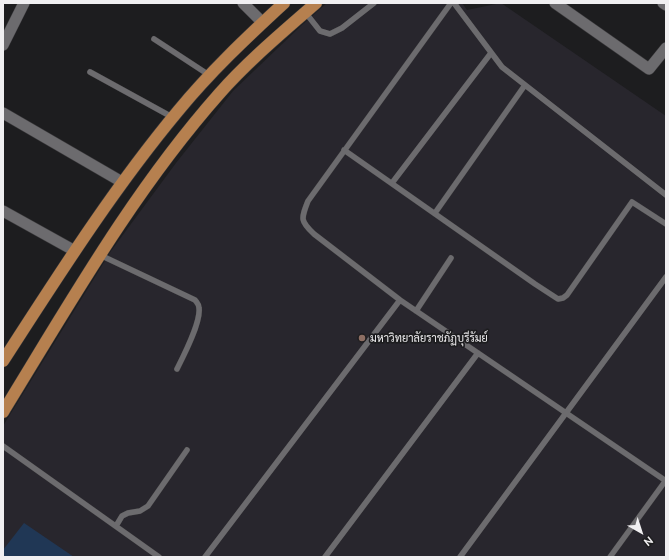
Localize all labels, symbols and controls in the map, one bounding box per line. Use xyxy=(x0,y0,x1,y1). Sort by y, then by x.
place label: มหาวิทยาลัยราชภัฏบุรีรัมย์ xyxy=(370,331,488,345)
marker: มหาวิทยาลัยราชภัฏบุรีรัมย์ xyxy=(357,333,367,343)
north arrow xyxy=(621,512,661,552)
text: N xyxy=(642,534,656,549)

